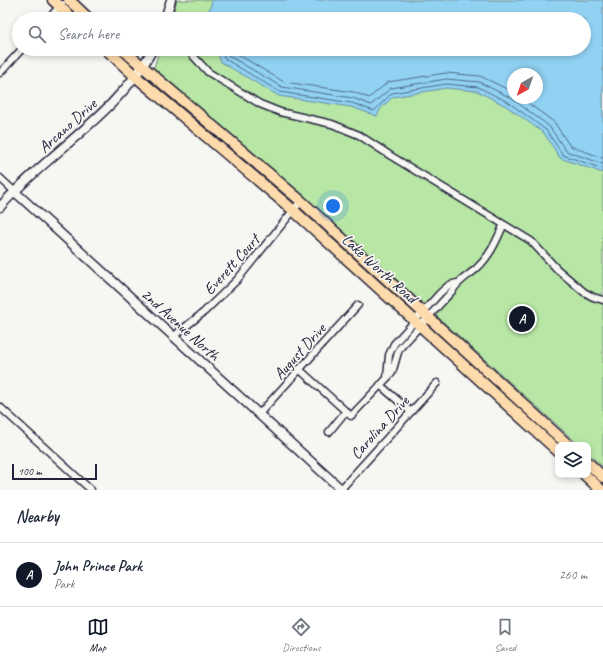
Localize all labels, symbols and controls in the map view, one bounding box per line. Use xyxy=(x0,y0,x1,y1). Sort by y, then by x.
search box xyxy=(12,12,591,56)
icon: search xyxy=(26,23,48,45)
text: Search here xyxy=(58,25,119,44)
north arrow xyxy=(507,68,543,104)
street label: Arcano Drive xyxy=(34,93,102,157)
your location xyxy=(323,196,343,216)
street label: Everett Court xyxy=(199,228,266,299)
street label: Lake Worth Road xyxy=(338,230,423,310)
street label: 2nd Avenue North xyxy=(137,284,225,366)
pin: A xyxy=(509,304,535,334)
street label: August Drive xyxy=(269,318,331,384)
street label: Carolina Drive xyxy=(346,391,415,463)
map controls xyxy=(555,442,591,478)
button: layers xyxy=(555,442,591,478)
scale bar xyxy=(12,462,97,481)
text: 100 m xyxy=(18,464,42,478)
text: Nearby xyxy=(16,506,59,527)
text: John Prince Park xyxy=(54,557,142,576)
text: A xyxy=(26,567,32,583)
text: 260 m xyxy=(559,567,587,583)
text: Park xyxy=(54,576,75,592)
tab: Map xyxy=(87,616,109,654)
tab: Directions xyxy=(282,616,321,654)
tab: Saved xyxy=(494,616,516,654)

